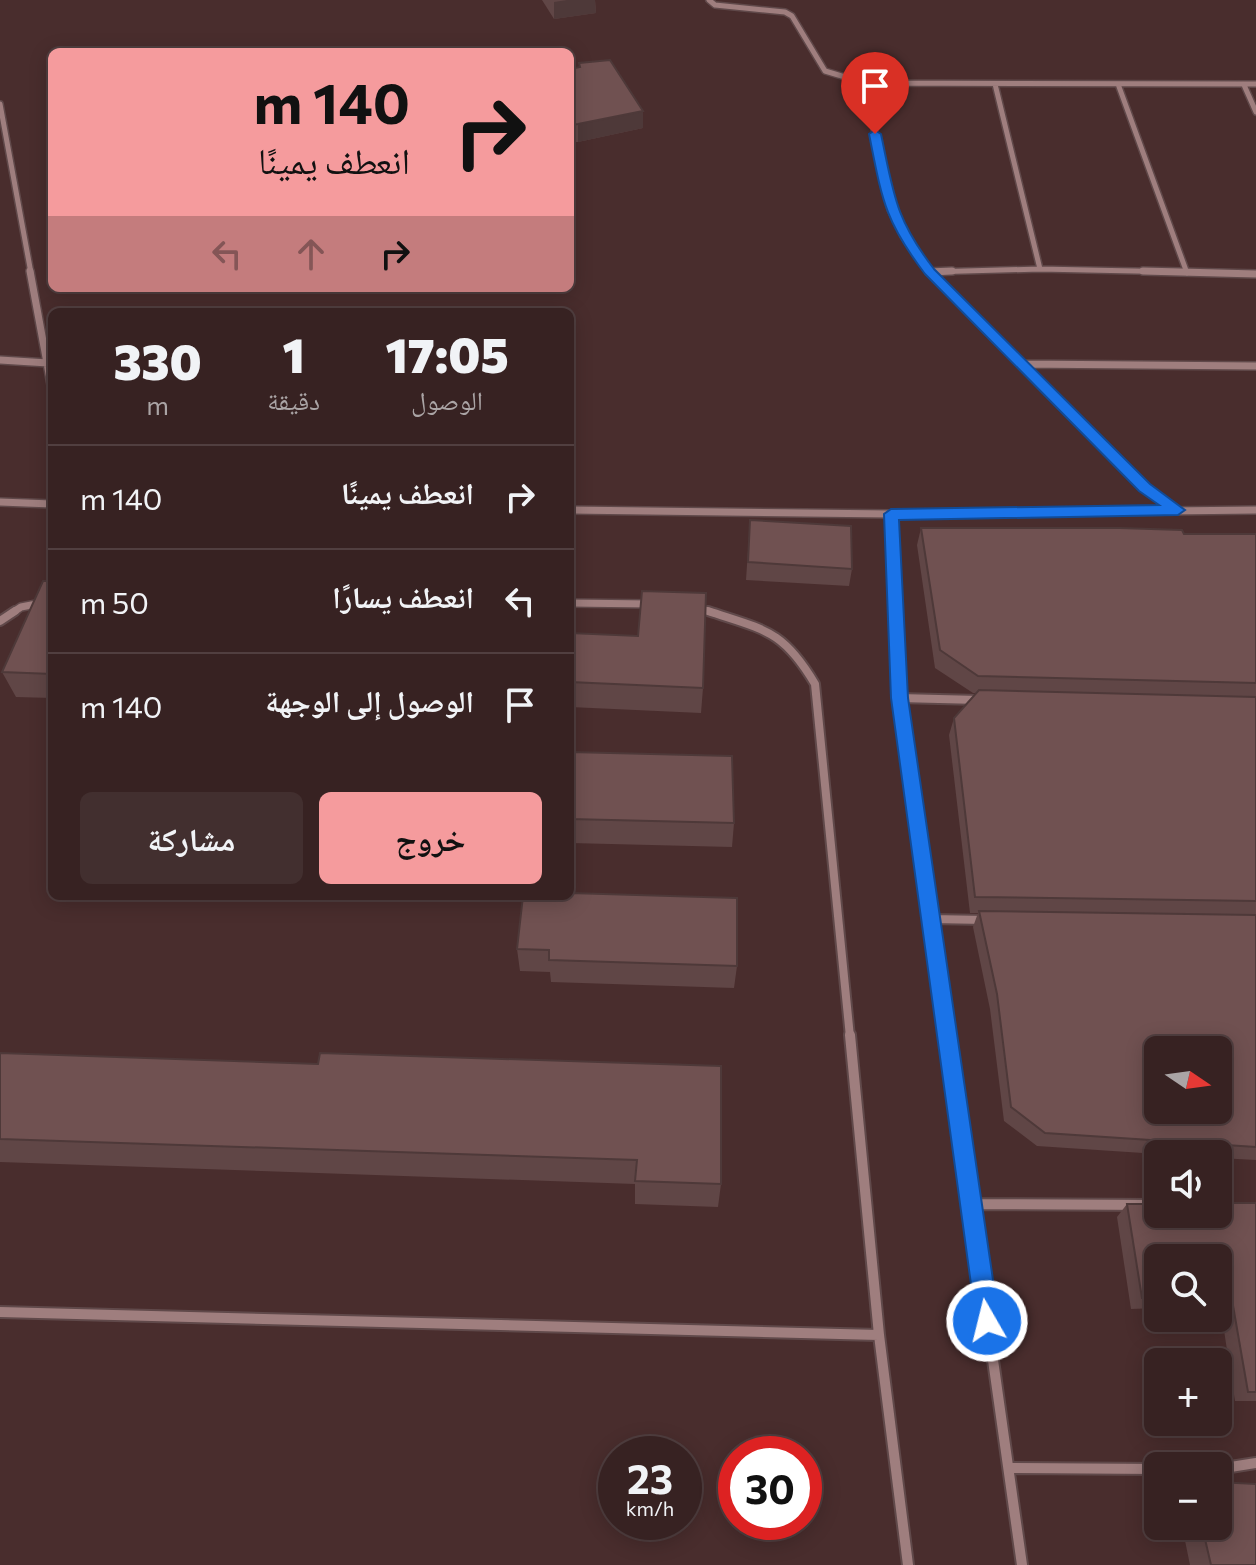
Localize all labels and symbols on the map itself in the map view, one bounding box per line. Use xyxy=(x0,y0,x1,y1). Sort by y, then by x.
pin xyxy=(841,52,909,134)
north arrow xyxy=(1144,1036,1232,1124)
position arrow xyxy=(945,1279,1029,1363)
speed limit sign: 30 xyxy=(718,1436,822,1540)

